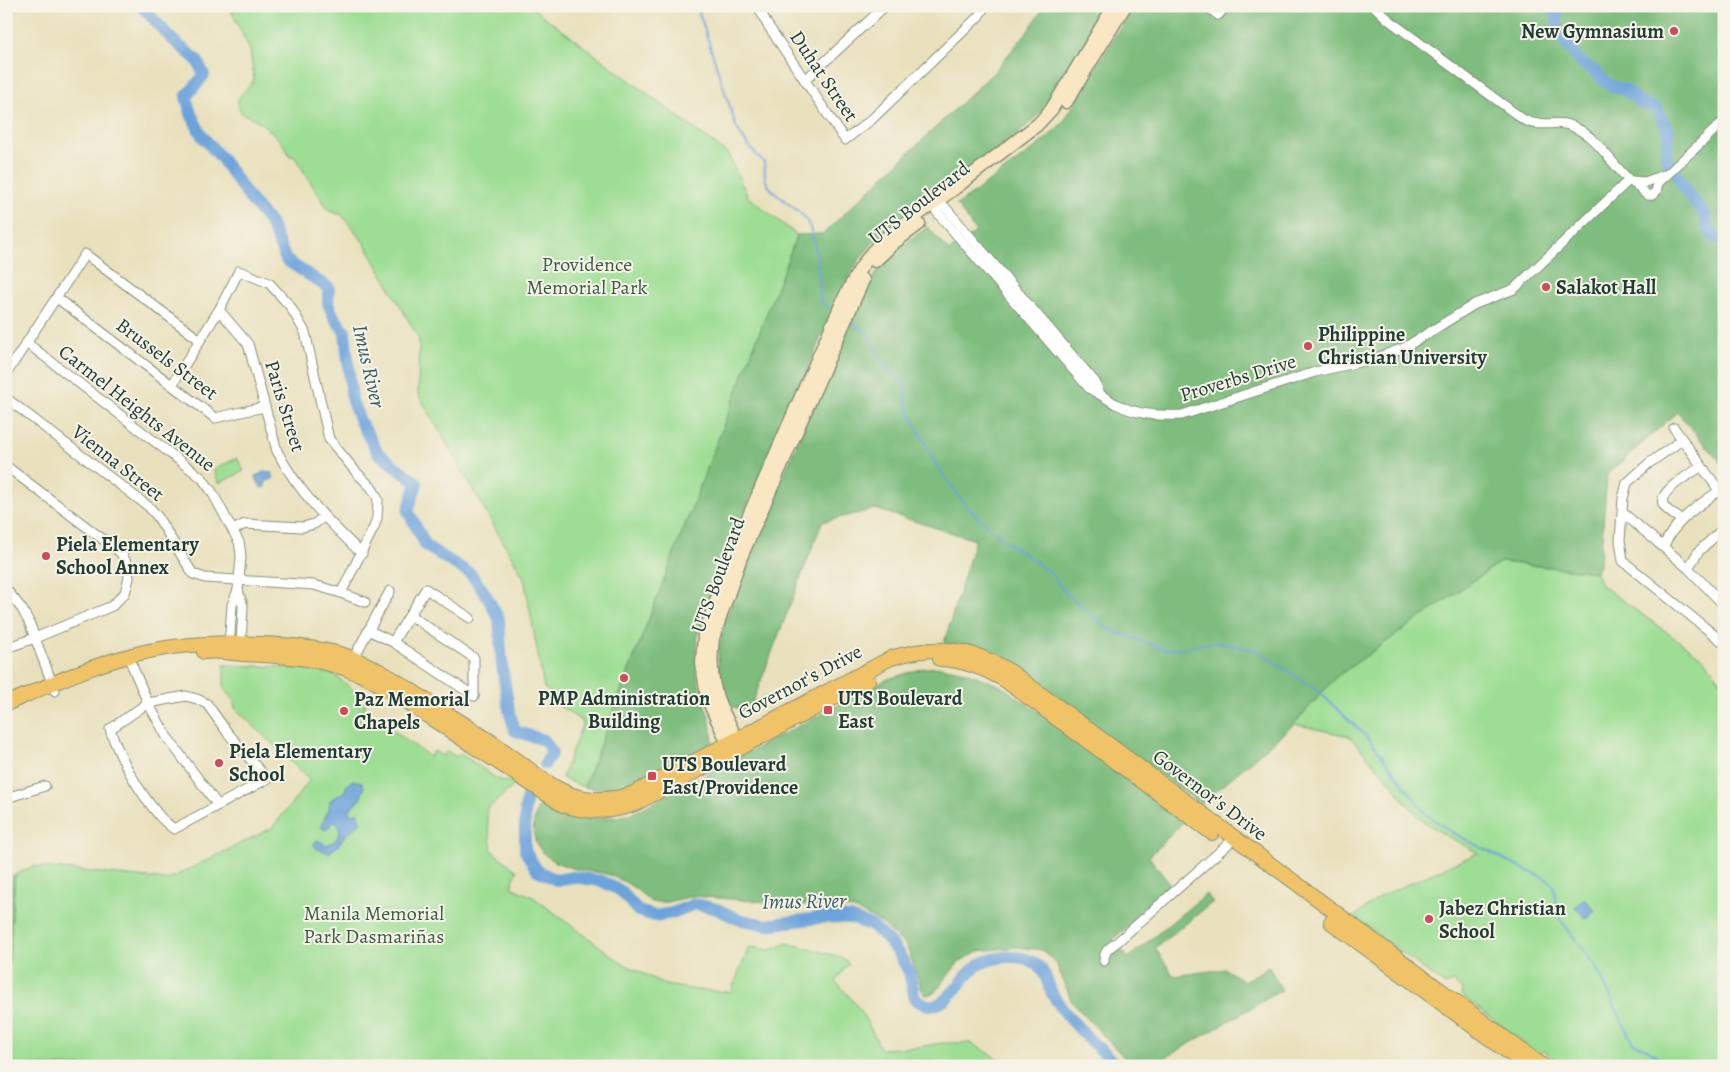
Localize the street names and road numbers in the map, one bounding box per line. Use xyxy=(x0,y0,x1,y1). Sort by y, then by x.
street label: Duhat Street xyxy=(784,25,865,127)
street label: UTS Boulevard xyxy=(863,155,975,251)
street label: Brussels Street xyxy=(110,312,224,407)
street label: Carmel Heights Avenue xyxy=(53,338,221,478)
street label: Proverbs Drive xyxy=(1177,348,1299,408)
street label: Paris Street xyxy=(258,357,312,455)
street label: Vienna Street xyxy=(65,418,170,508)
street label: UTS Boulevard xyxy=(685,513,752,637)
street label: Governor's Drive xyxy=(733,638,867,726)
street label: Governor's Drive xyxy=(1147,743,1273,847)

